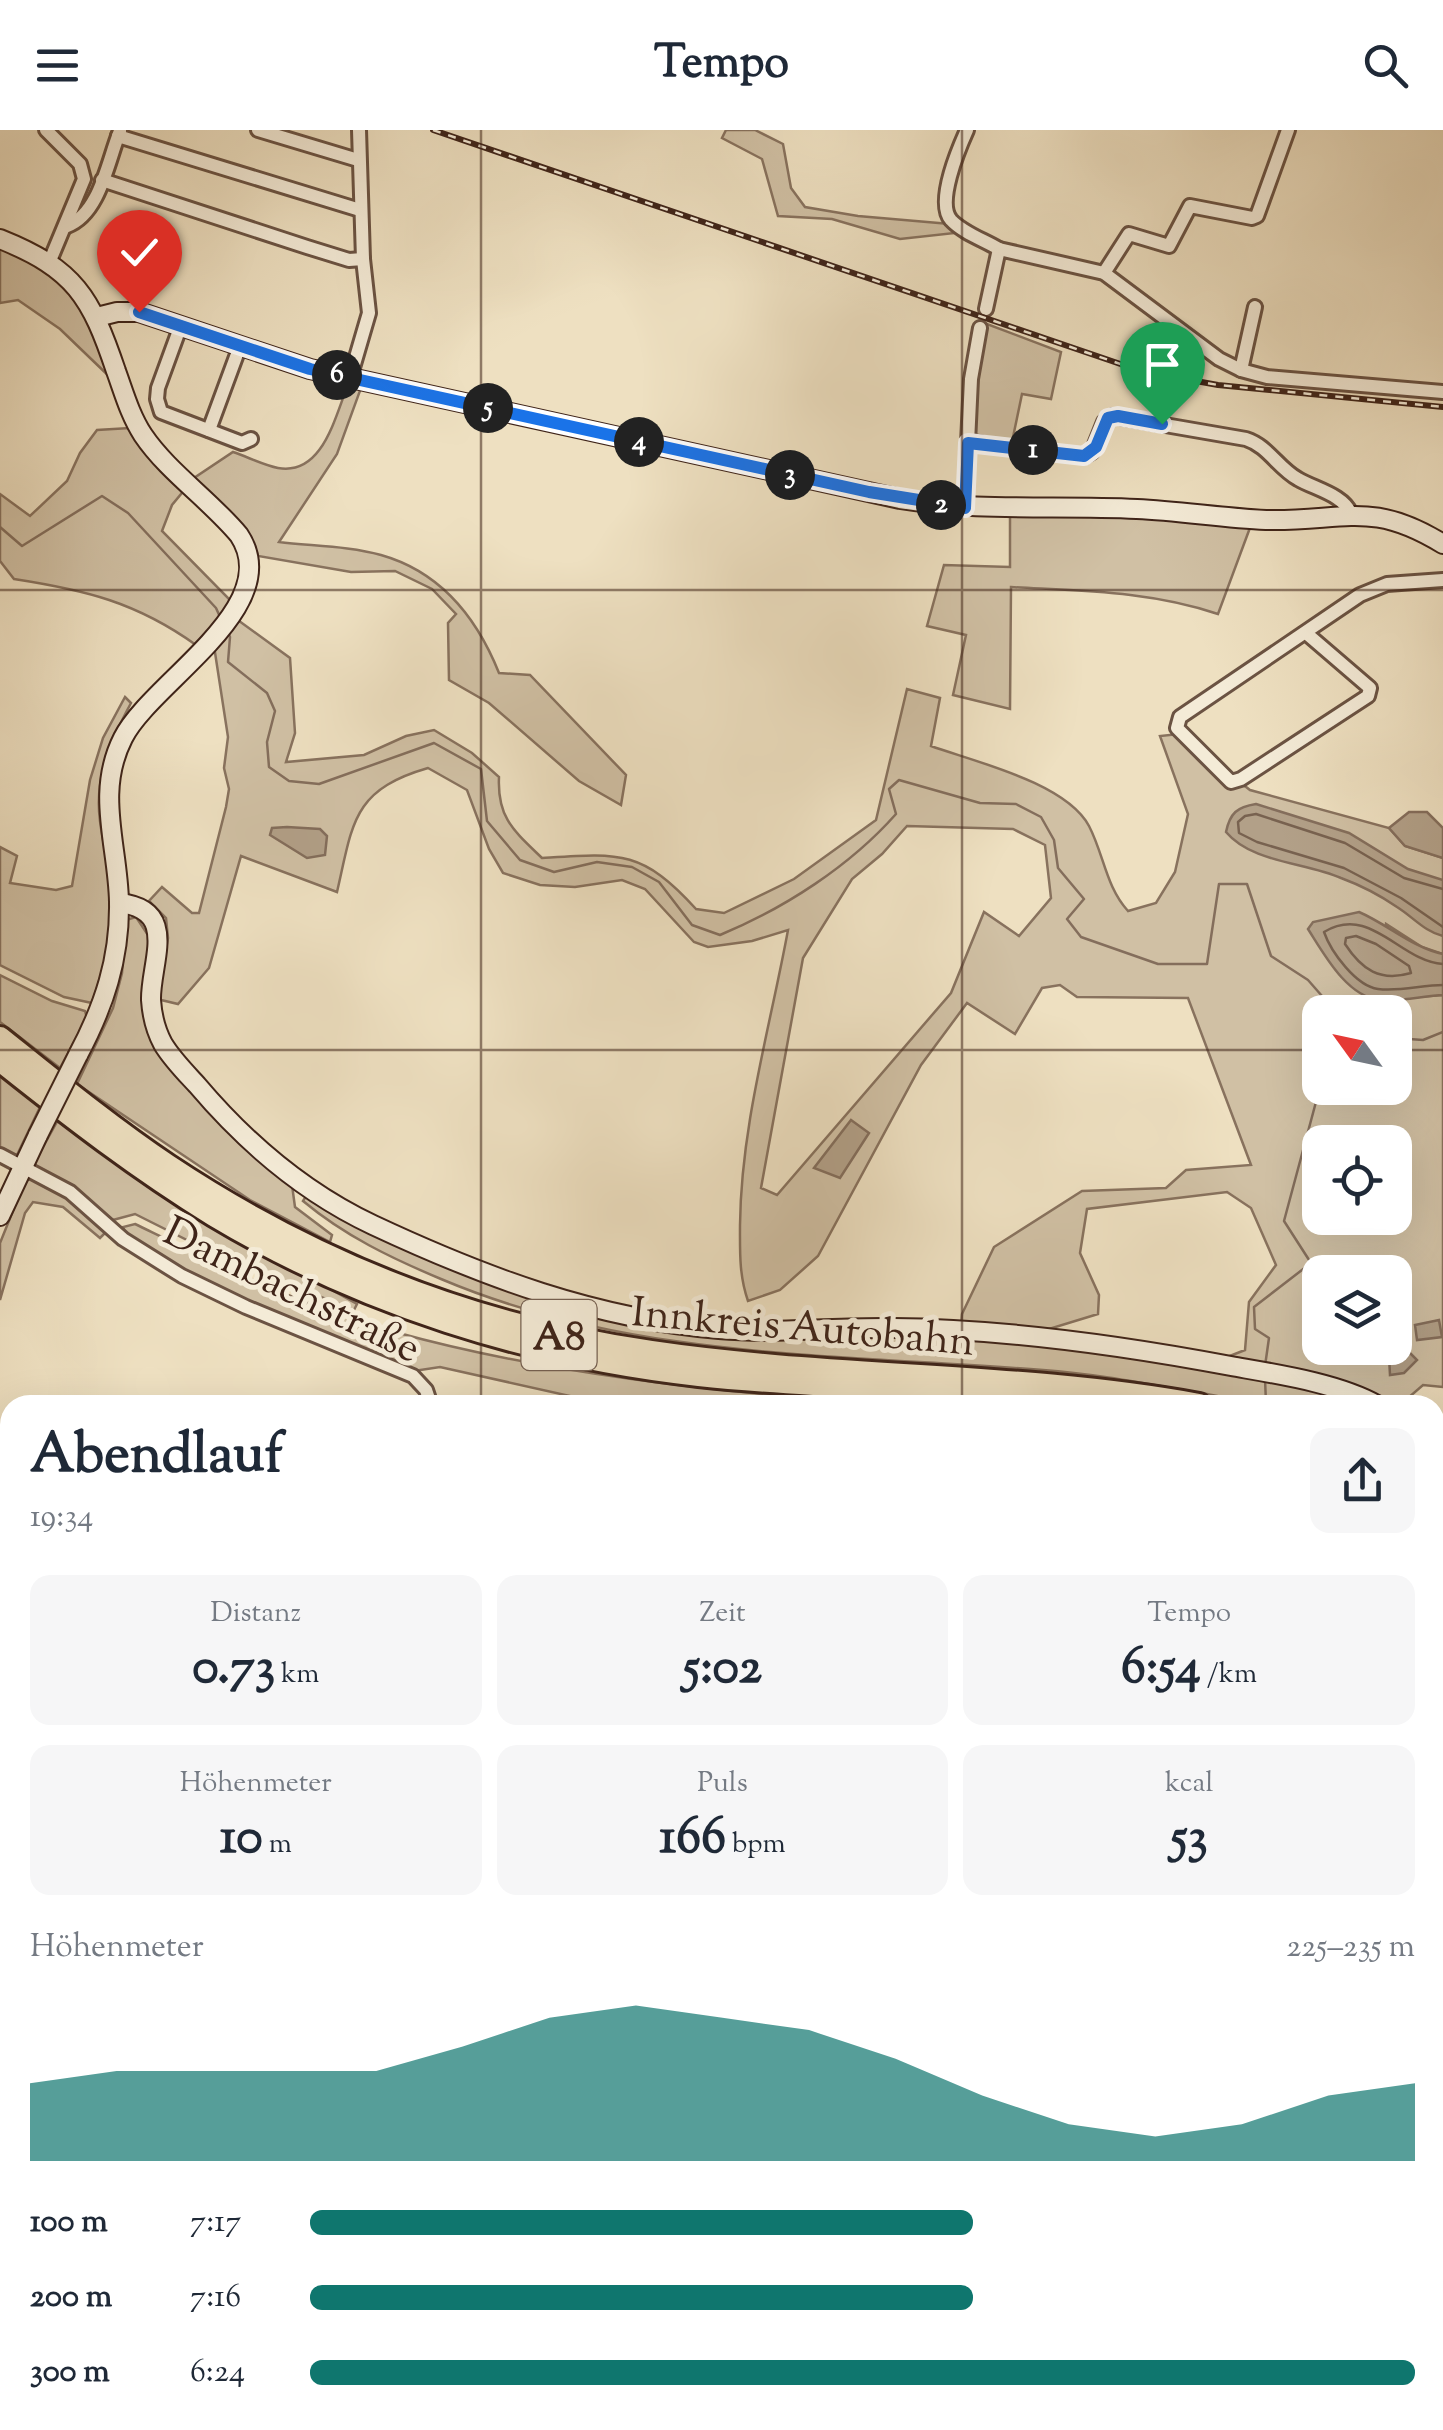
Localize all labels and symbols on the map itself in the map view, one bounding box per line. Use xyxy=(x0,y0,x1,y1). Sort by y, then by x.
pin xyxy=(97,210,182,313)
pin xyxy=(1120,322,1205,425)
pin: 6 xyxy=(312,350,362,400)
pin: 5 xyxy=(463,383,513,433)
pin: 4 xyxy=(614,417,664,467)
pin: 1 xyxy=(1008,425,1058,475)
pin: 3 xyxy=(765,450,815,500)
pin: 2 xyxy=(916,480,966,530)
north arrow xyxy=(1302,995,1412,1105)
street label: Dambachstraße xyxy=(152,1204,430,1381)
street label: Innkreis Autobahn xyxy=(629,1285,976,1375)
road number: A8 xyxy=(522,1300,596,1370)

